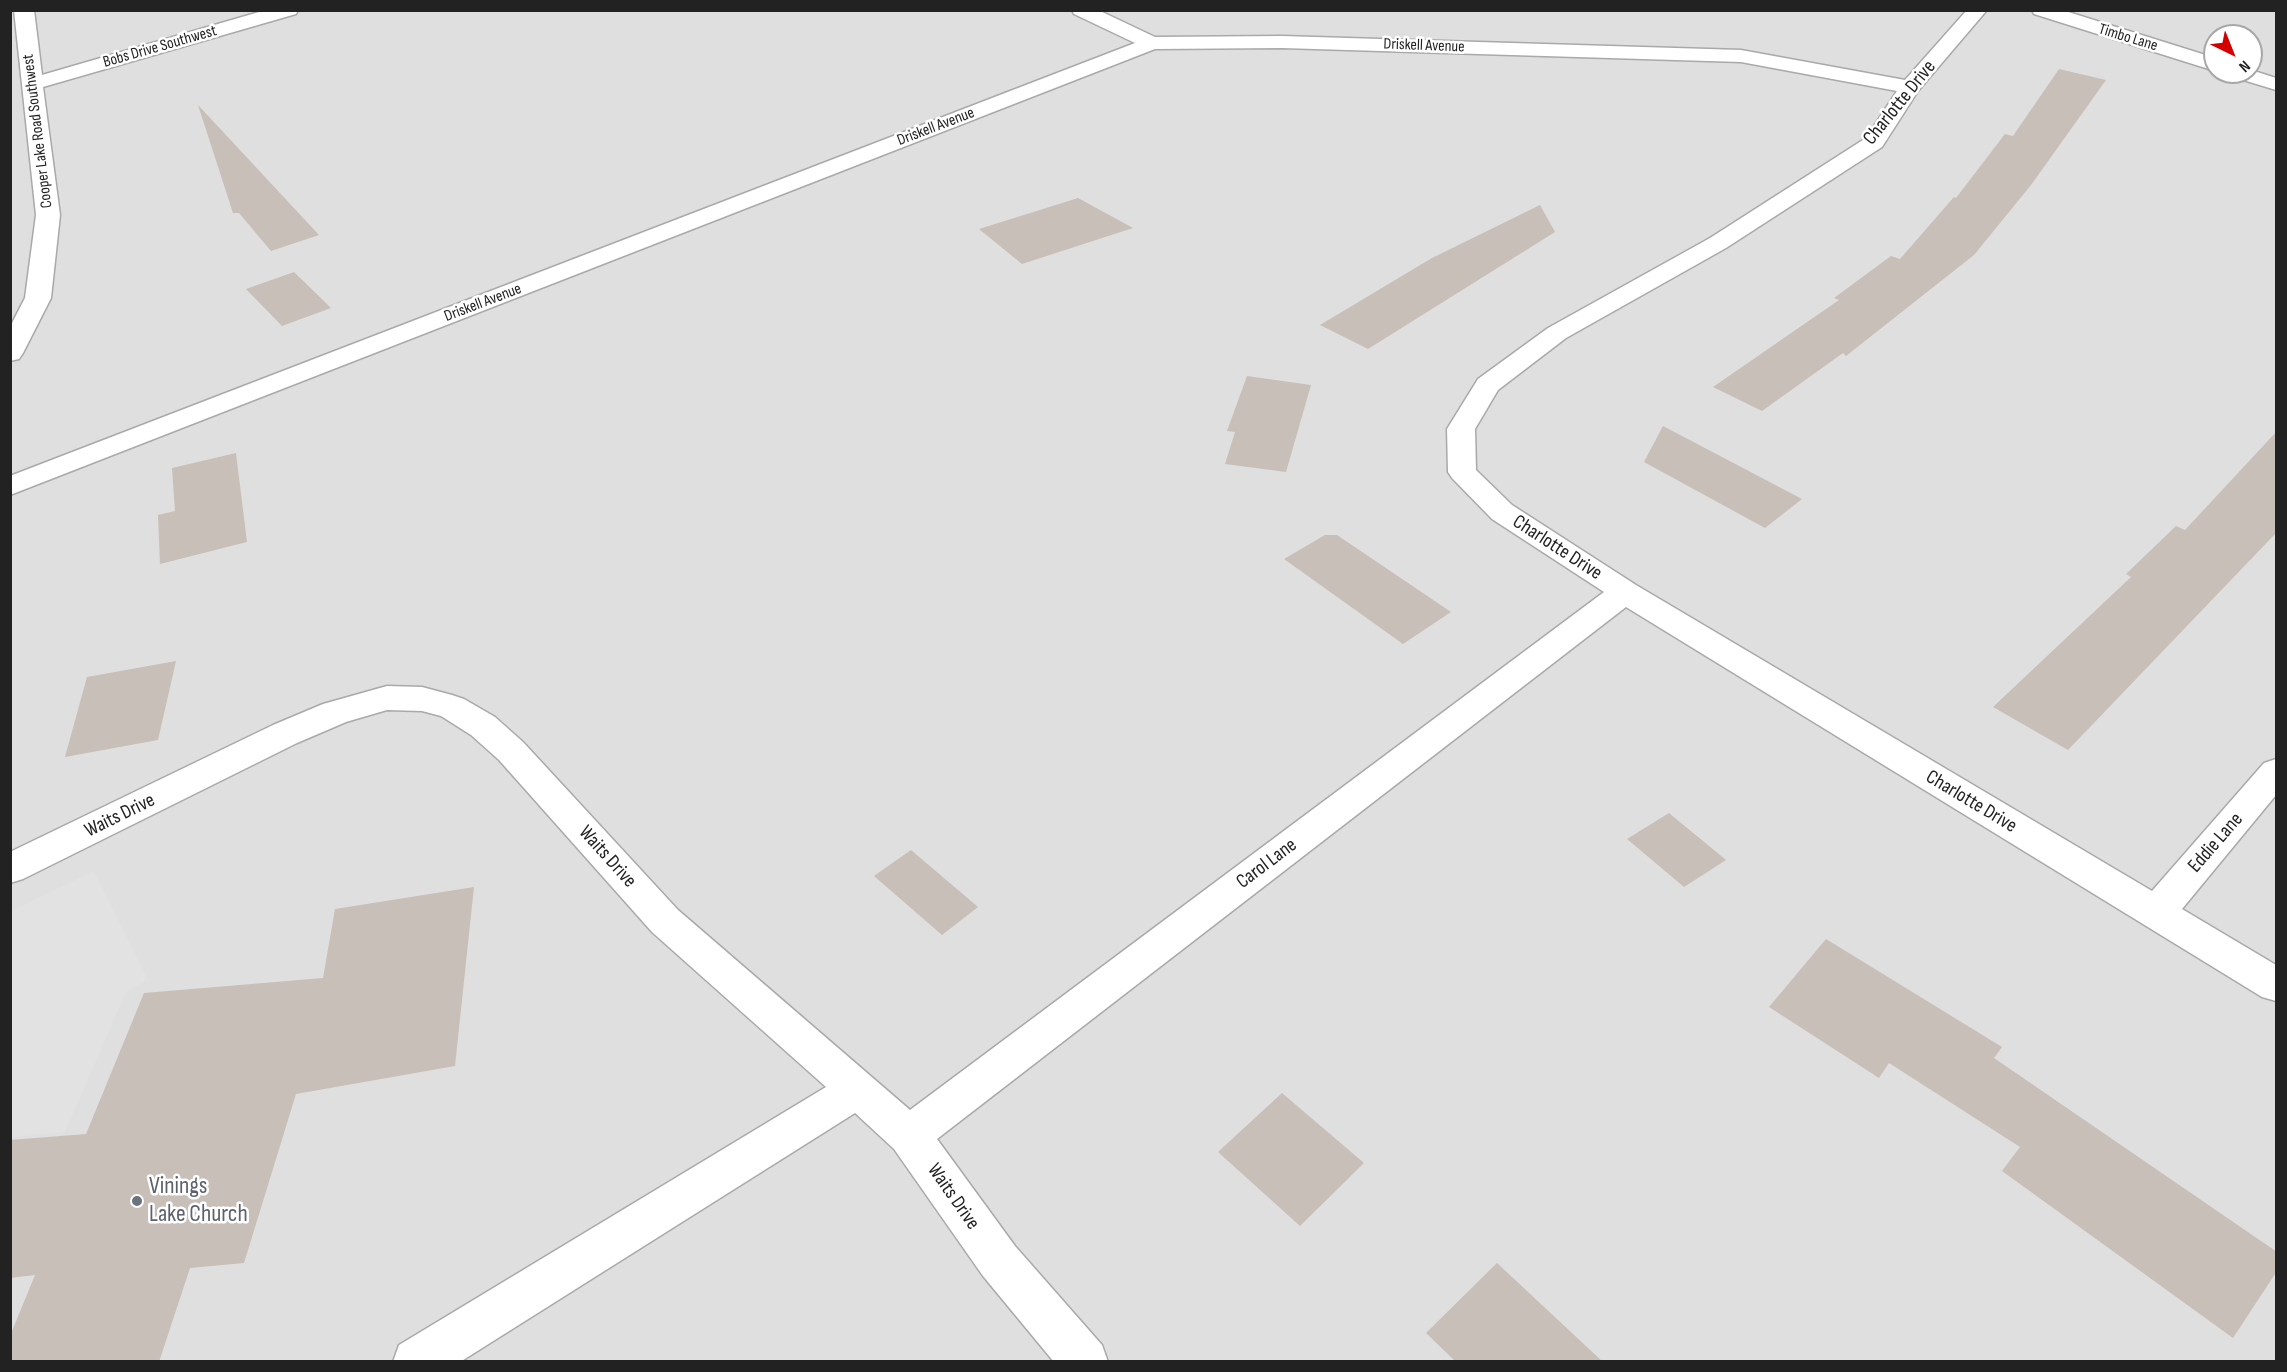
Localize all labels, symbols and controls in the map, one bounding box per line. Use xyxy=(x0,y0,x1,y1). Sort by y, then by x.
street label: Timbo Lane xyxy=(2096,20,2160,56)
street label: Bobs Drive Southwest xyxy=(101,22,219,72)
north arrow xyxy=(2203,24,2263,84)
street label: Driskell Avenue xyxy=(1383,35,1465,57)
street label: Cooper Lake Road Southwest xyxy=(19,53,57,209)
street label: Charlotte Drive xyxy=(1859,56,1941,150)
text: N xyxy=(2235,56,2254,76)
street label: Driskell Avenue xyxy=(895,104,977,150)
street label: Driskell Avenue xyxy=(442,280,524,326)
street label: Charlotte Drive xyxy=(1508,510,1606,586)
street label: Charlotte Drive xyxy=(1921,765,2021,839)
street label: Waits Drive xyxy=(81,789,159,843)
street label: Eddie Lane xyxy=(2184,808,2248,878)
street label: Waits Drive xyxy=(573,821,641,893)
street label: Carol Lane xyxy=(1232,834,1302,894)
street label: Waits Drive xyxy=(922,1159,984,1235)
place label: Vinings Lake Church xyxy=(149,1173,248,1229)
marker: Vinings Lake Church xyxy=(130,1194,144,1208)

